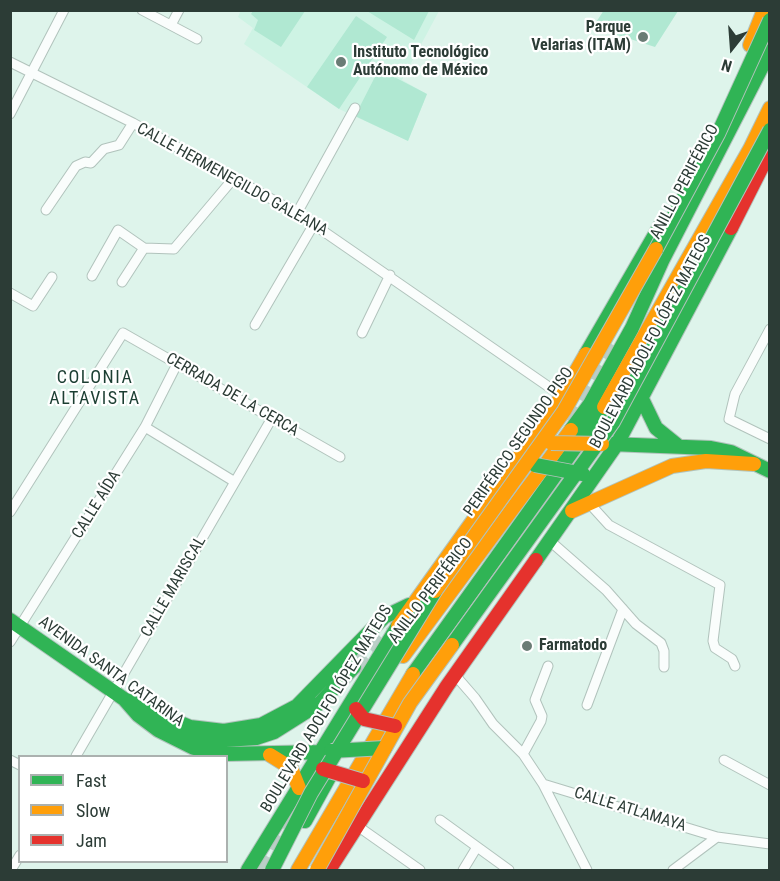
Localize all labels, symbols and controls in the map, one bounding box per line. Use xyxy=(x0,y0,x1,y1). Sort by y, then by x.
place label: Parque Velarias (ITAM) xyxy=(531,18,631,56)
north arrow xyxy=(702,18,762,78)
marker: Parque Velarias (ITAM) xyxy=(636,30,650,44)
place label: Instituto Tecnológico Autónomo de México xyxy=(353,43,489,81)
marker: Instituto Tecnológico Autónomo de México xyxy=(334,55,348,69)
text: N xyxy=(719,55,734,76)
street label: CALLE HERMENEGILDO GALEANA xyxy=(133,119,331,241)
street label: ANILLO PERIFÉRICO xyxy=(647,121,723,243)
street label: BOULEVARD ADOLFO LÓPEZ MATEOS xyxy=(587,232,715,452)
street label: CERRADA DE LA CERCA xyxy=(162,349,302,441)
street label: PERIFÉRICO SEGUNDO PISO xyxy=(460,364,578,520)
district label: COLONIA ALTAVISTA xyxy=(49,367,141,410)
street label: CALLE AÍDA xyxy=(69,467,125,543)
street label: CALLE MARISCAL xyxy=(137,533,211,641)
street label: ANILLO PERIFÉRICO xyxy=(385,534,477,648)
street label: BOULEVARD ADOLFO LÓPEZ MATEOS xyxy=(257,602,397,816)
street label: AVENIDA SANTA CATARINA xyxy=(35,613,187,731)
place label: Farmatodo xyxy=(539,636,607,656)
marker: Farmatodo xyxy=(520,639,534,653)
legend xyxy=(18,755,228,863)
text: Fast xyxy=(76,770,107,791)
street label: CALLE ATLAMAYA xyxy=(572,784,688,836)
text: Slow xyxy=(76,800,110,821)
text: Jam xyxy=(76,830,107,851)

